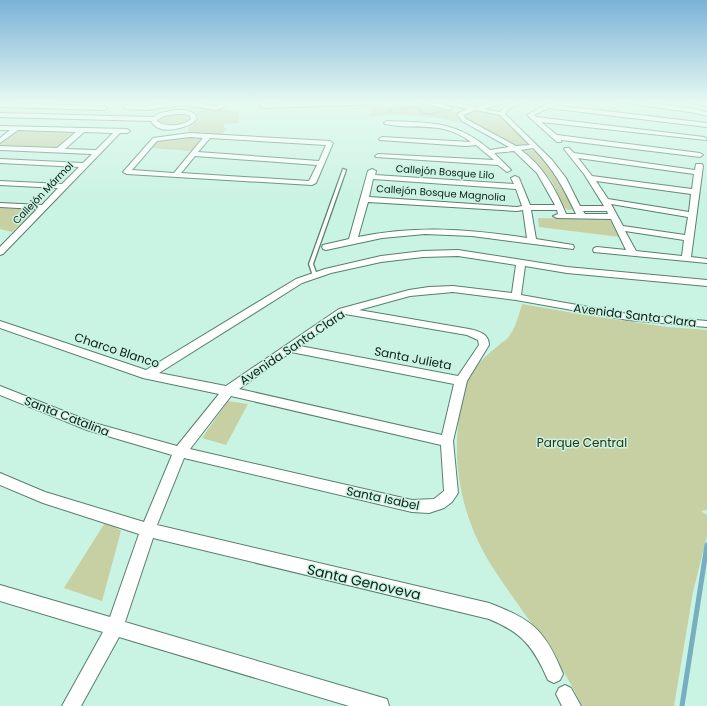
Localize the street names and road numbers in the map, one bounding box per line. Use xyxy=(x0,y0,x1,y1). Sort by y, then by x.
street label: Callejón Mármol xyxy=(9,158,77,228)
street label: Callejón Bosque Lilo xyxy=(395,161,495,183)
street label: Callejón Bosque Magnolia xyxy=(376,181,506,205)
street label: Avenida Santa Clara xyxy=(573,299,697,331)
street label: Avenida Santa Clara xyxy=(236,305,348,389)
street label: Charco Blanco xyxy=(72,328,162,372)
street label: Santa Julieta xyxy=(373,342,453,374)
street label: Santa Catalina xyxy=(22,392,112,440)
street label: Santa Isabel xyxy=(345,482,421,514)
street label: Santa Genoveva xyxy=(305,559,423,605)

